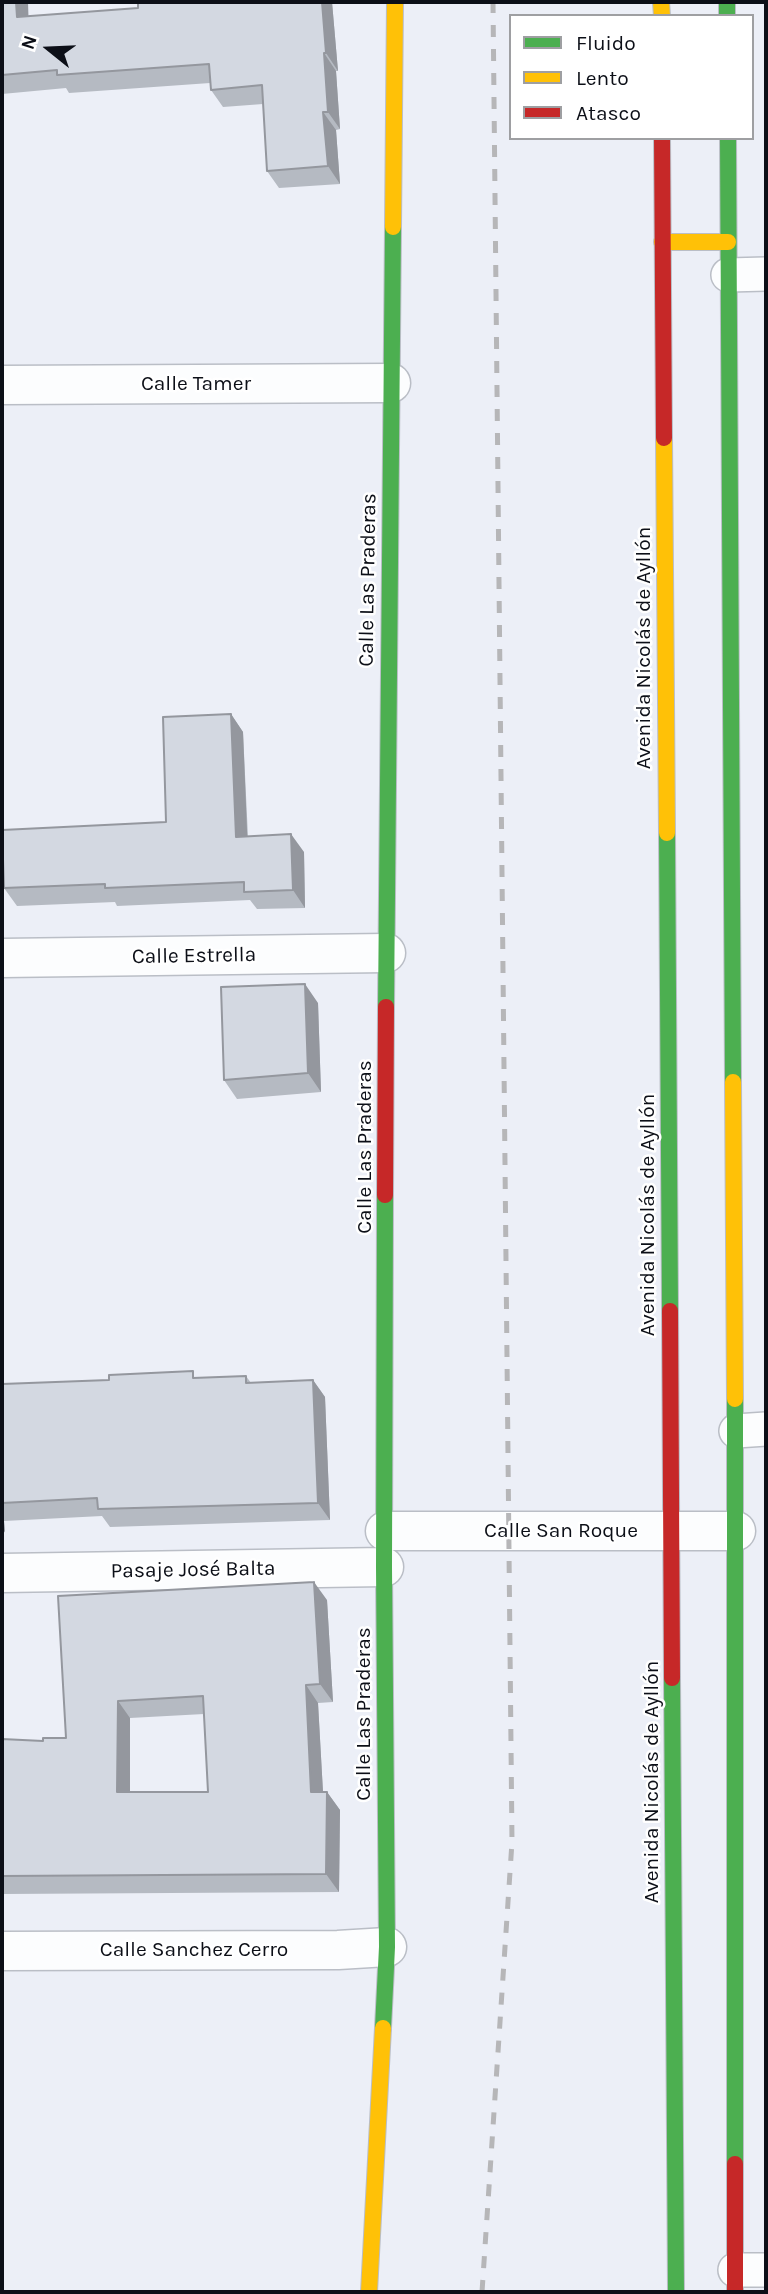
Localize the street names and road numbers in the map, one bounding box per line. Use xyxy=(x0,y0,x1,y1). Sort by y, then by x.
street label: Calle Tamer xyxy=(141,371,251,397)
street label: Calle Las Praderas xyxy=(354,493,382,667)
street label: Avenida Nicolás de Ayllón xyxy=(631,527,657,769)
street label: Calle Estrella xyxy=(132,942,256,970)
street label: Calle Las Praderas xyxy=(352,1060,378,1234)
street label: Avenida Nicolás de Ayllón xyxy=(635,1094,661,1336)
street label: Calle San Roque xyxy=(484,1518,638,1544)
street label: Pasaje José Balta xyxy=(110,1556,276,1584)
street label: Calle Las Praderas xyxy=(351,1627,377,1801)
street label: Avenida Nicolás de Ayllón xyxy=(639,1661,665,1903)
street label: Calle Sanchez Cerro xyxy=(100,1937,288,1963)

